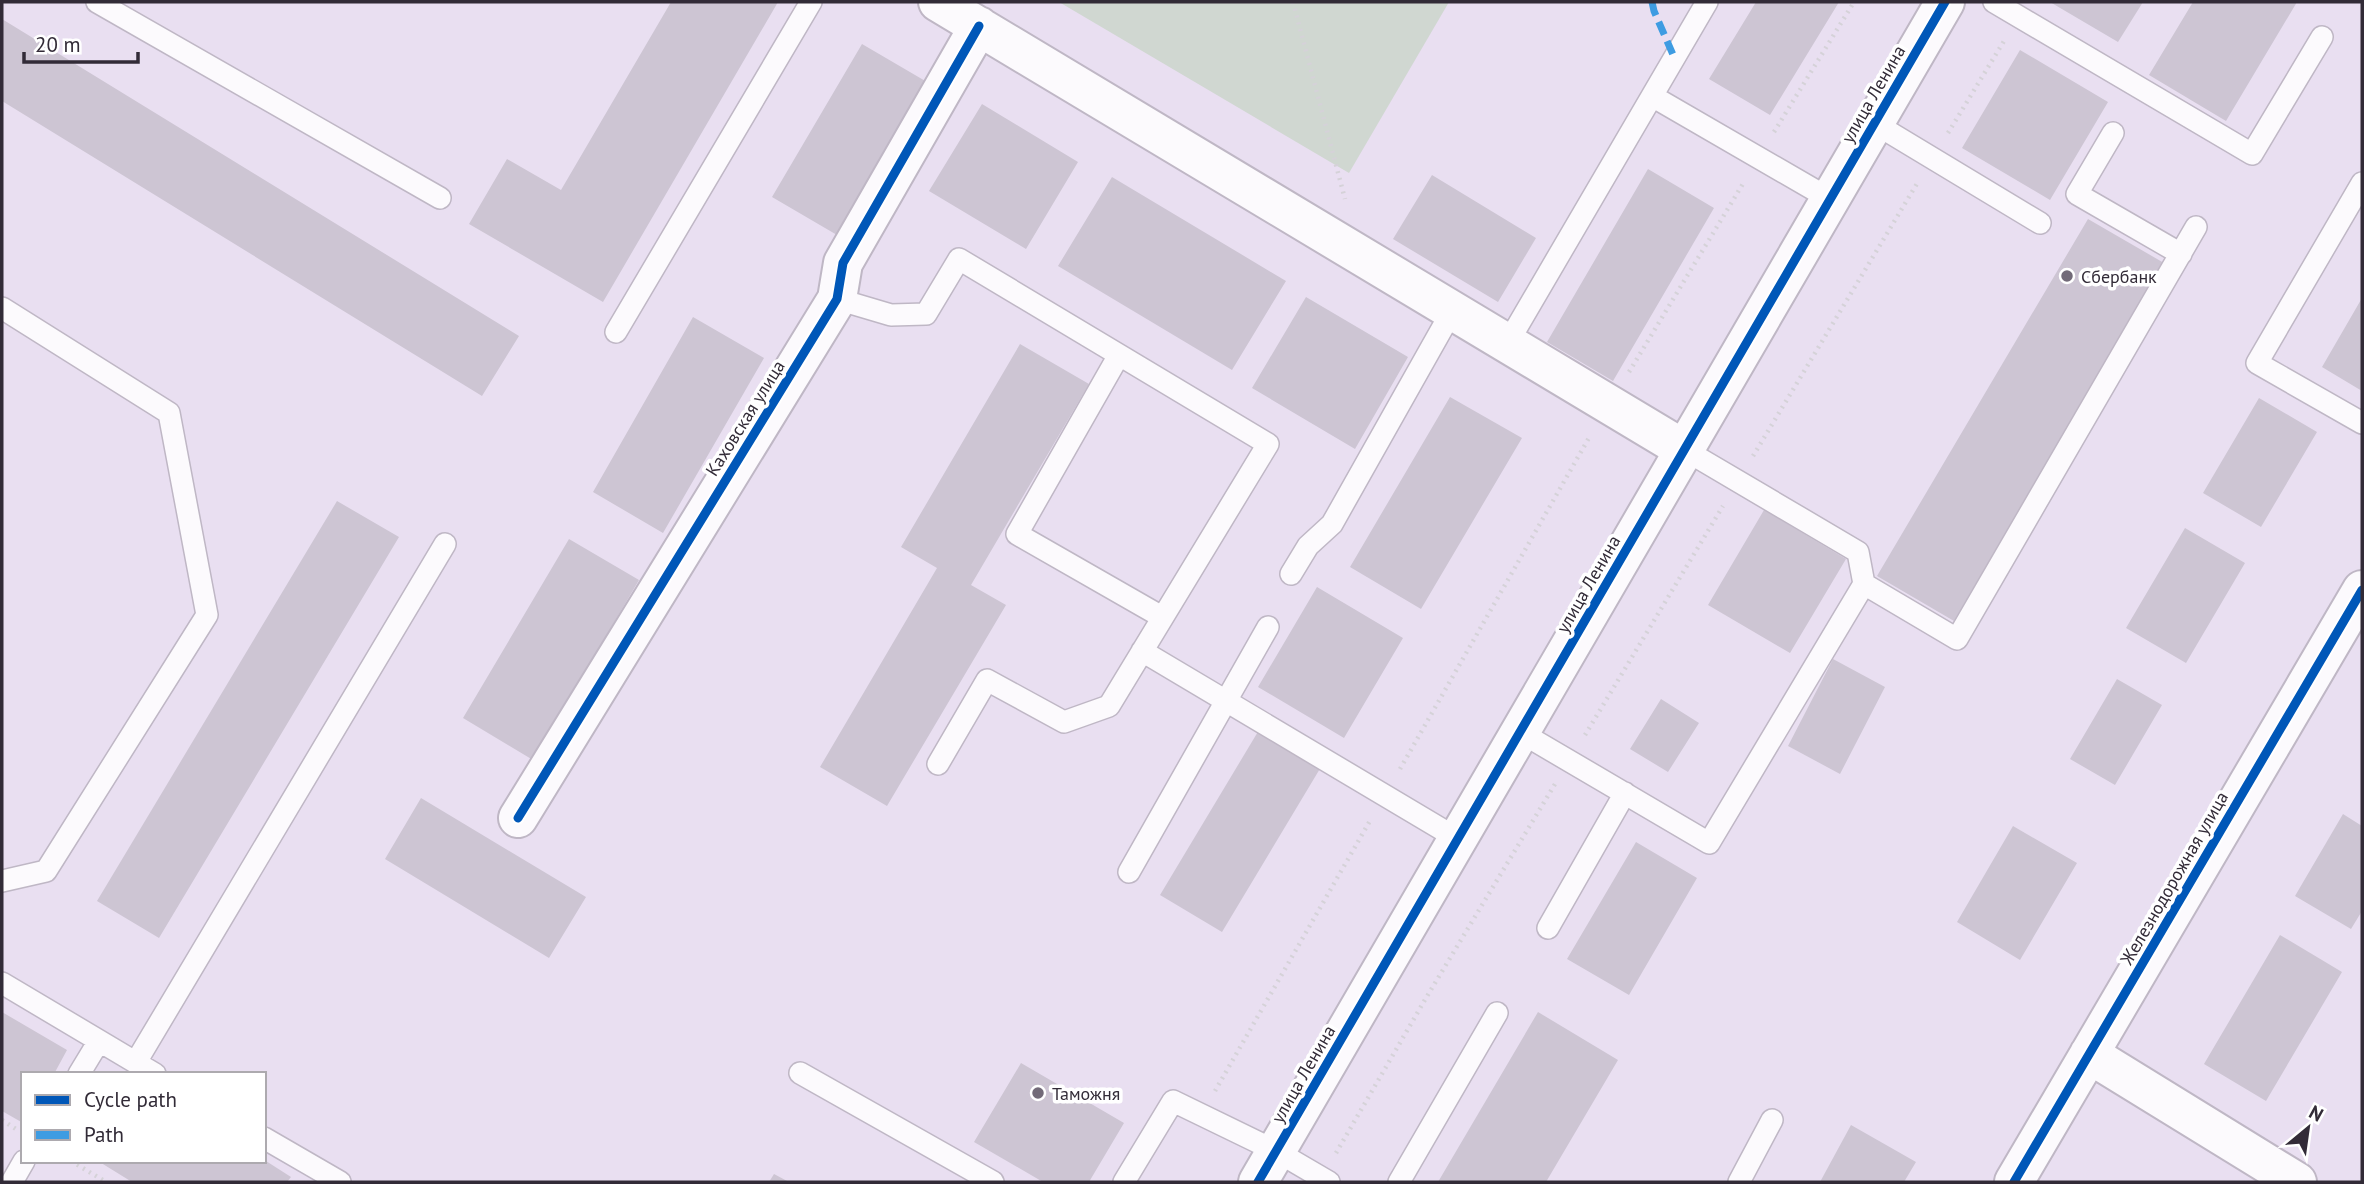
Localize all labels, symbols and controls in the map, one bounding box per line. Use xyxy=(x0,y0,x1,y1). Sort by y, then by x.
scale bar xyxy=(24,21,138,65)
text: 20 m xyxy=(35,31,81,58)
street label: улица Ленина xyxy=(1836,41,1910,147)
place label: Сбербанк xyxy=(2081,265,2157,288)
marker: Сбербанк xyxy=(2059,268,2075,284)
street label: Каховская улица xyxy=(700,356,790,480)
street label: улица Ленина xyxy=(1551,531,1625,637)
street label: Железнодорожная улица xyxy=(2114,787,2233,970)
street label: улица Ленина xyxy=(1266,1021,1340,1127)
legend xyxy=(21,1072,266,1163)
place label: Таможня xyxy=(1052,1082,1120,1105)
marker: Таможня xyxy=(1030,1085,1046,1101)
text: Cycle path xyxy=(84,1086,177,1113)
north arrow xyxy=(2273,1093,2343,1163)
text: N xyxy=(2305,1100,2328,1127)
text: Path xyxy=(84,1121,124,1148)

